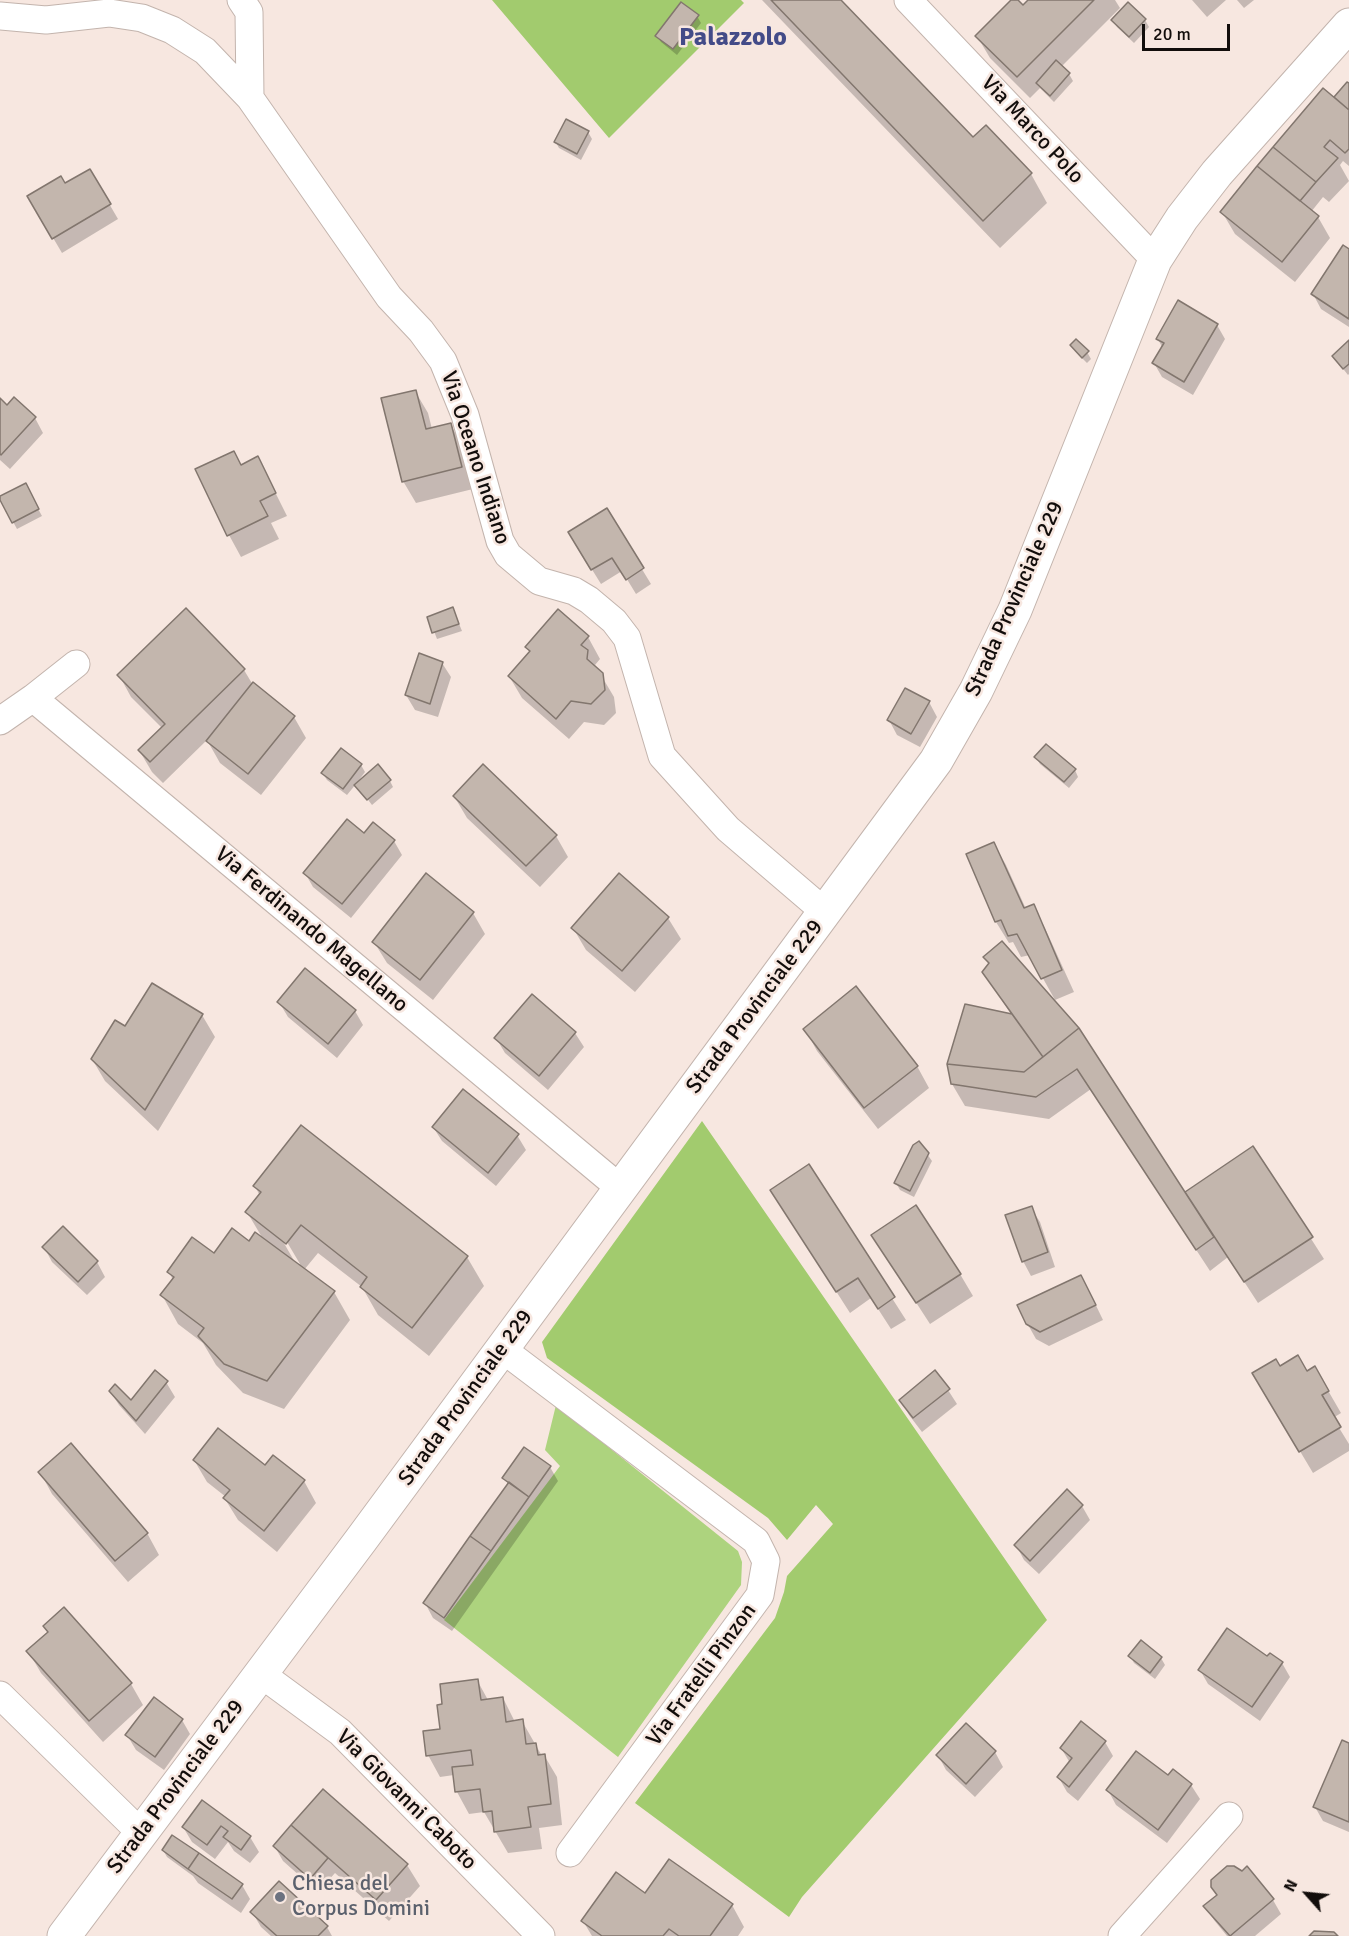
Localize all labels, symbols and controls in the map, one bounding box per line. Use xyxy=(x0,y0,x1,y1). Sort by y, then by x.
scale bar xyxy=(1145,12,1234,50)
district label: Palazzolo xyxy=(679,22,787,54)
text: 20 m xyxy=(1153,23,1191,45)
street label: Via Marco Polo xyxy=(975,70,1089,190)
street label: Via Oceano Indiano xyxy=(435,368,515,548)
street label: Strada Provinciale 229 xyxy=(960,497,1070,701)
street label: Via Ferdinando Magellano xyxy=(209,842,413,1018)
street label: Strada Provinciale 229 xyxy=(681,915,829,1099)
street label: Strada Provinciale 229 xyxy=(393,1305,539,1491)
street label: Via Fratelli Pinzon xyxy=(641,1599,763,1751)
street label: Strada Provinciale 229 xyxy=(102,1695,250,1879)
street label: Via Giovanni Caboto xyxy=(330,1724,482,1876)
north arrow xyxy=(1277,1864,1337,1924)
place label: Chiesa del Corpus Domini xyxy=(292,1871,430,1922)
text: N xyxy=(1280,1876,1302,1895)
marker: Chiesa del Corpus Domini xyxy=(273,1890,287,1904)

